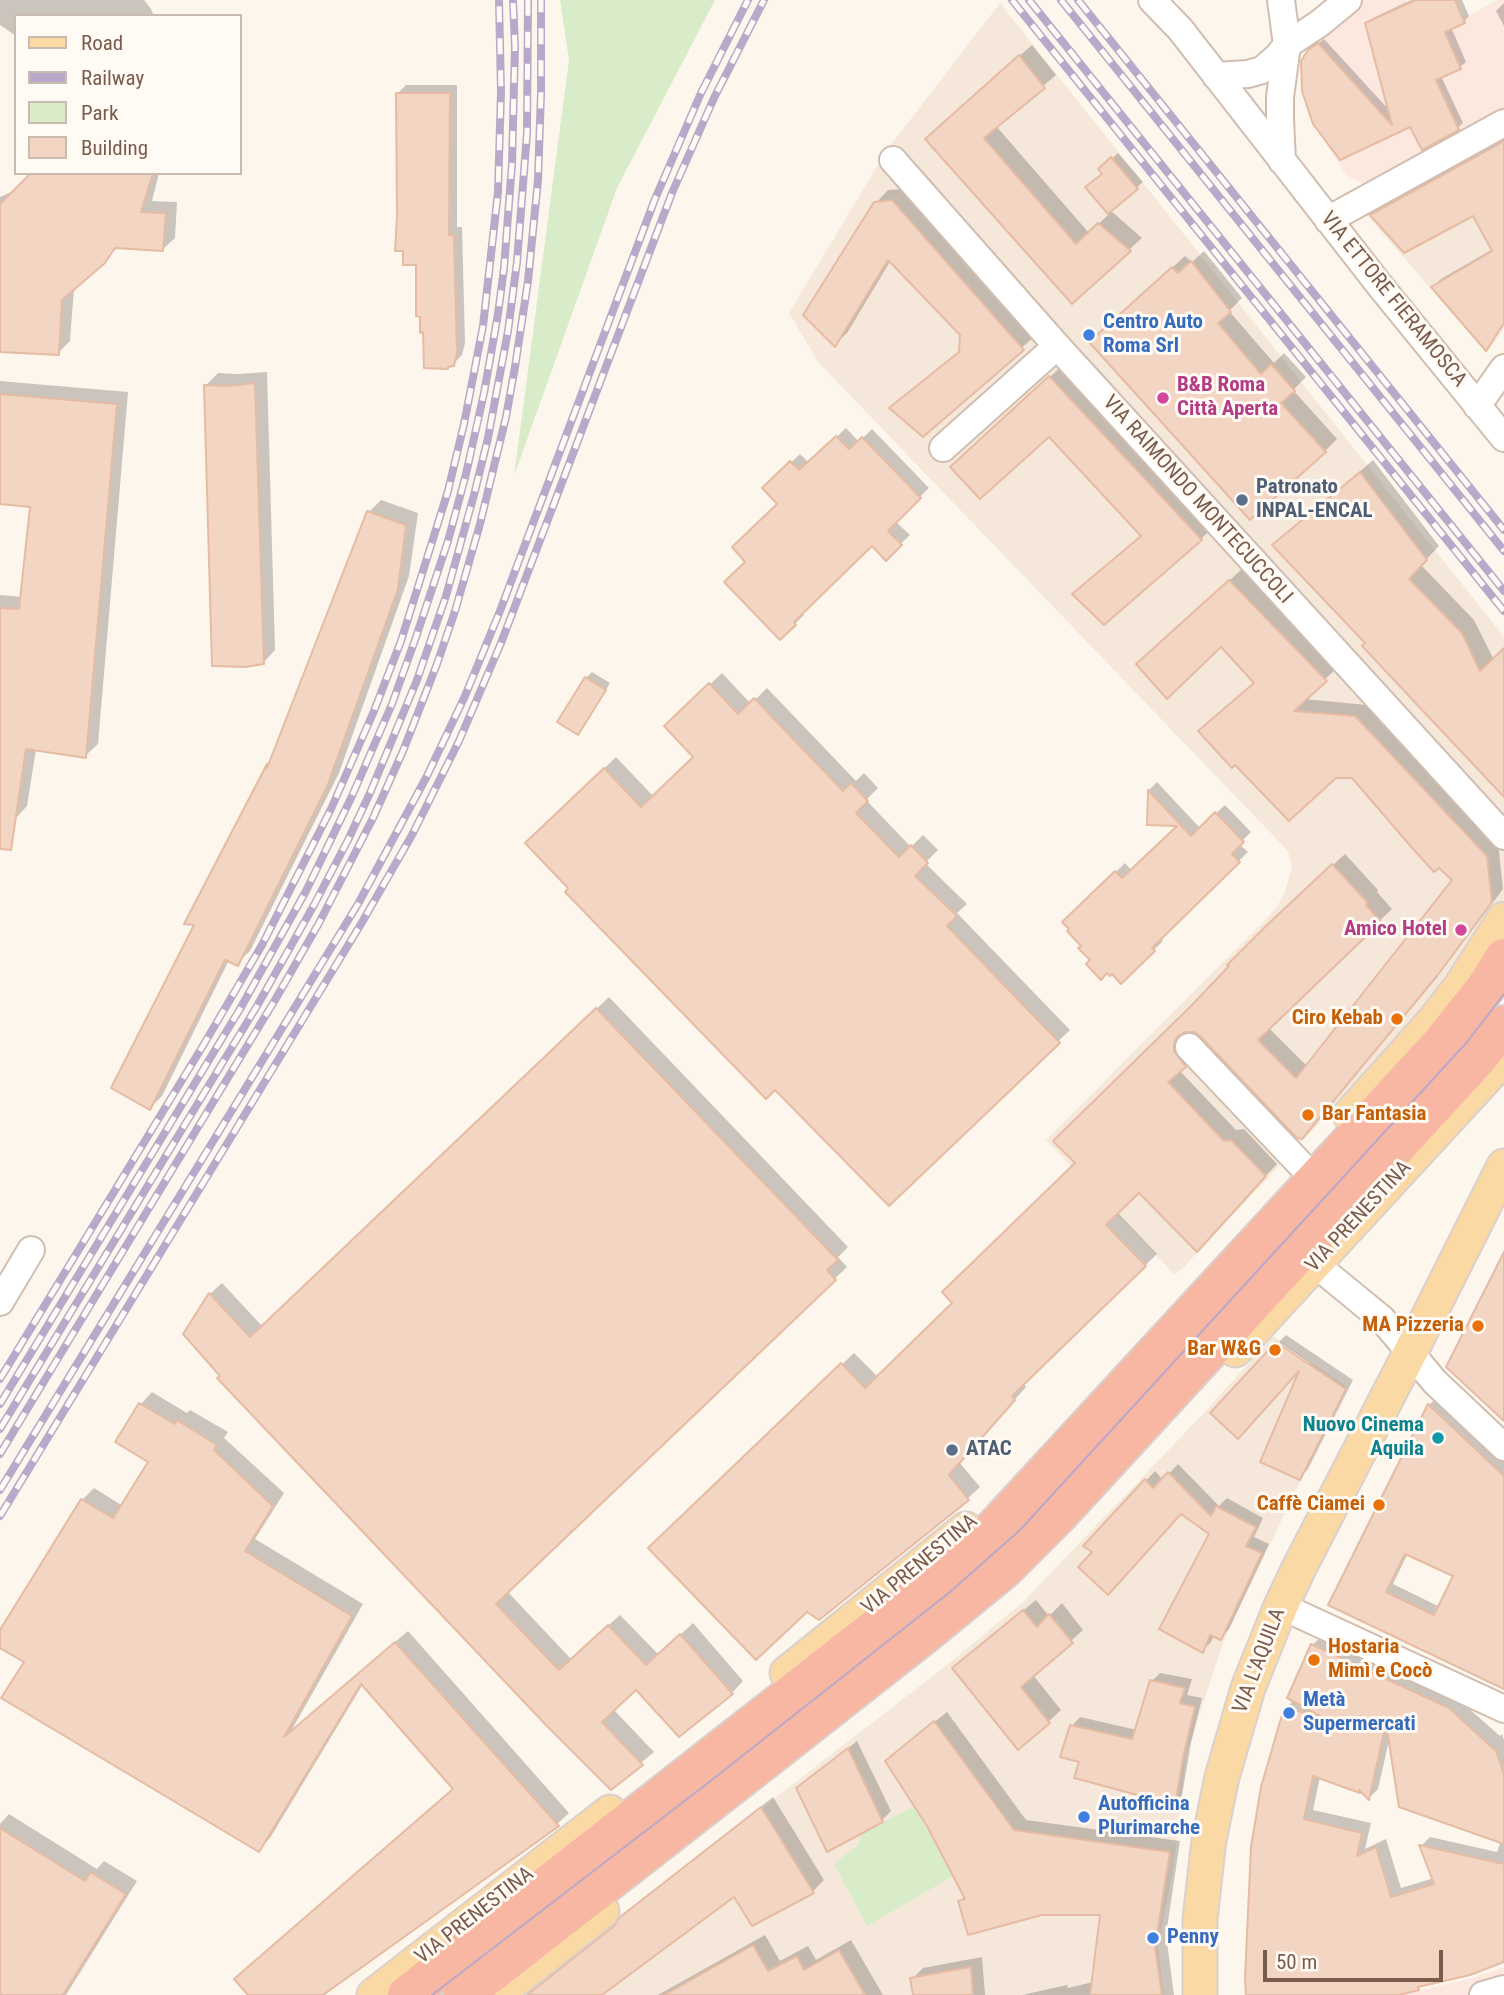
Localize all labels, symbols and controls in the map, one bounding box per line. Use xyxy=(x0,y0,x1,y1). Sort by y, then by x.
legend xyxy=(14,14,242,175)
text: Road xyxy=(81,31,123,55)
text: Railway xyxy=(81,66,144,90)
text: Park xyxy=(81,101,118,125)
text: Building xyxy=(81,136,148,160)
street label: VIA ETTORE FIERAMOSCA xyxy=(1315,207,1471,393)
place label: Centro Auto Roma Srl xyxy=(1103,310,1203,360)
marker: Centro Auto Roma Srl xyxy=(1081,327,1097,343)
place label: B&B Roma Città Aperta xyxy=(1177,373,1278,423)
marker: B&B Roma Città Aperta xyxy=(1155,390,1171,406)
street label: VIA RAIMONDO MONTECUCCOLI xyxy=(1097,391,1297,609)
place label: Patronato INPAL-ENCAL xyxy=(1256,475,1373,525)
marker: Patronato INPAL-ENCAL xyxy=(1234,492,1250,508)
place label: Amico Hotel xyxy=(1344,917,1447,943)
marker: Amico Hotel xyxy=(1453,922,1469,938)
place label: Ciro Kebab xyxy=(1292,1006,1383,1032)
marker: Ciro Kebab xyxy=(1389,1011,1405,1027)
place label: Bar Fantasia xyxy=(1322,1102,1426,1128)
marker: Bar Fantasia xyxy=(1300,1107,1316,1123)
street label: VIA PRENESTINA xyxy=(1301,1156,1417,1278)
place label: MA Pizzeria xyxy=(1362,1313,1464,1339)
marker: MA Pizzeria xyxy=(1470,1318,1486,1334)
place label: Bar W&G xyxy=(1187,1337,1261,1363)
marker: Bar W&G xyxy=(1267,1342,1283,1358)
place label: Nuovo Cinema Aquila xyxy=(1303,1413,1424,1463)
marker: Nuovo Cinema Aquila xyxy=(1430,1430,1446,1446)
place label: ATAC xyxy=(966,1437,1012,1463)
marker: ATAC xyxy=(944,1442,960,1458)
place label: Caffè Ciamei xyxy=(1257,1492,1365,1518)
marker: Caffè Ciamei xyxy=(1371,1497,1387,1513)
street label: VIA PRENESTINA xyxy=(857,1509,983,1621)
street label: VIA L'AQUILA xyxy=(1228,1605,1292,1717)
place label: Hostaria Mimì e Cocò xyxy=(1328,1635,1433,1685)
marker: Hostaria Mimì e Cocò xyxy=(1306,1652,1322,1668)
place label: Metà Supermercati xyxy=(1303,1688,1416,1738)
marker: Metà Supermercati xyxy=(1281,1705,1297,1721)
place label: Autofficina Plurimarche xyxy=(1098,1792,1200,1842)
marker: Autofficina Plurimarche xyxy=(1076,1809,1092,1825)
street label: VIA PRENESTINA xyxy=(411,1862,539,1970)
place label: Penny xyxy=(1167,1925,1219,1951)
marker: Penny xyxy=(1145,1930,1161,1946)
scale bar xyxy=(1266,1936,1446,1980)
text: 50 m xyxy=(1276,1950,1317,1974)

